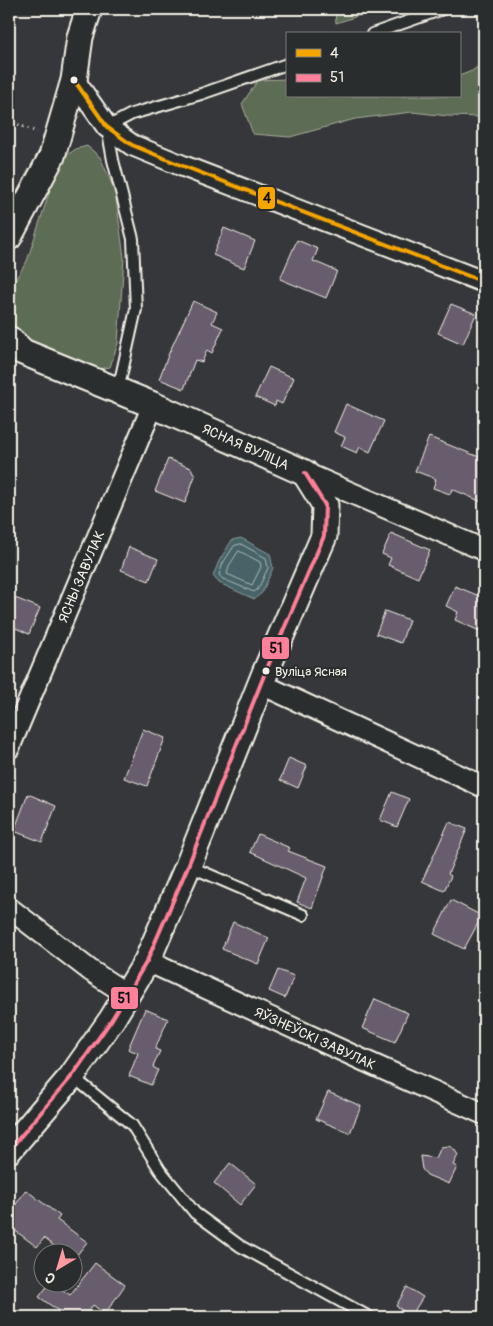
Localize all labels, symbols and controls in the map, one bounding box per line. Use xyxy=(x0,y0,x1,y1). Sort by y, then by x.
legend xyxy=(286,32,460,98)
text: 4 xyxy=(330,44,339,63)
text: 51 xyxy=(330,68,344,87)
unlabelled marker xyxy=(69,75,79,85)
line badge: 4 xyxy=(257,186,276,210)
text: 4 xyxy=(263,190,272,207)
street label: ЯСНАЯ ВУЛІЦА xyxy=(199,420,292,474)
street label: ЯСНЫ ЗАВУЛАК xyxy=(55,528,108,625)
line badge: 51 xyxy=(261,636,290,660)
text: 51 xyxy=(269,640,283,657)
place label: Вуліца Ясная xyxy=(275,664,347,680)
marker: Вуліца Ясная xyxy=(261,666,271,676)
line badge: 51 xyxy=(110,986,139,1010)
text: 51 xyxy=(117,990,131,1007)
street label: ЯЎЗНЕЎСКІ ЗАВУЛАК xyxy=(252,1003,378,1074)
north arrow xyxy=(32,1244,82,1294)
text: С xyxy=(41,1268,59,1287)

